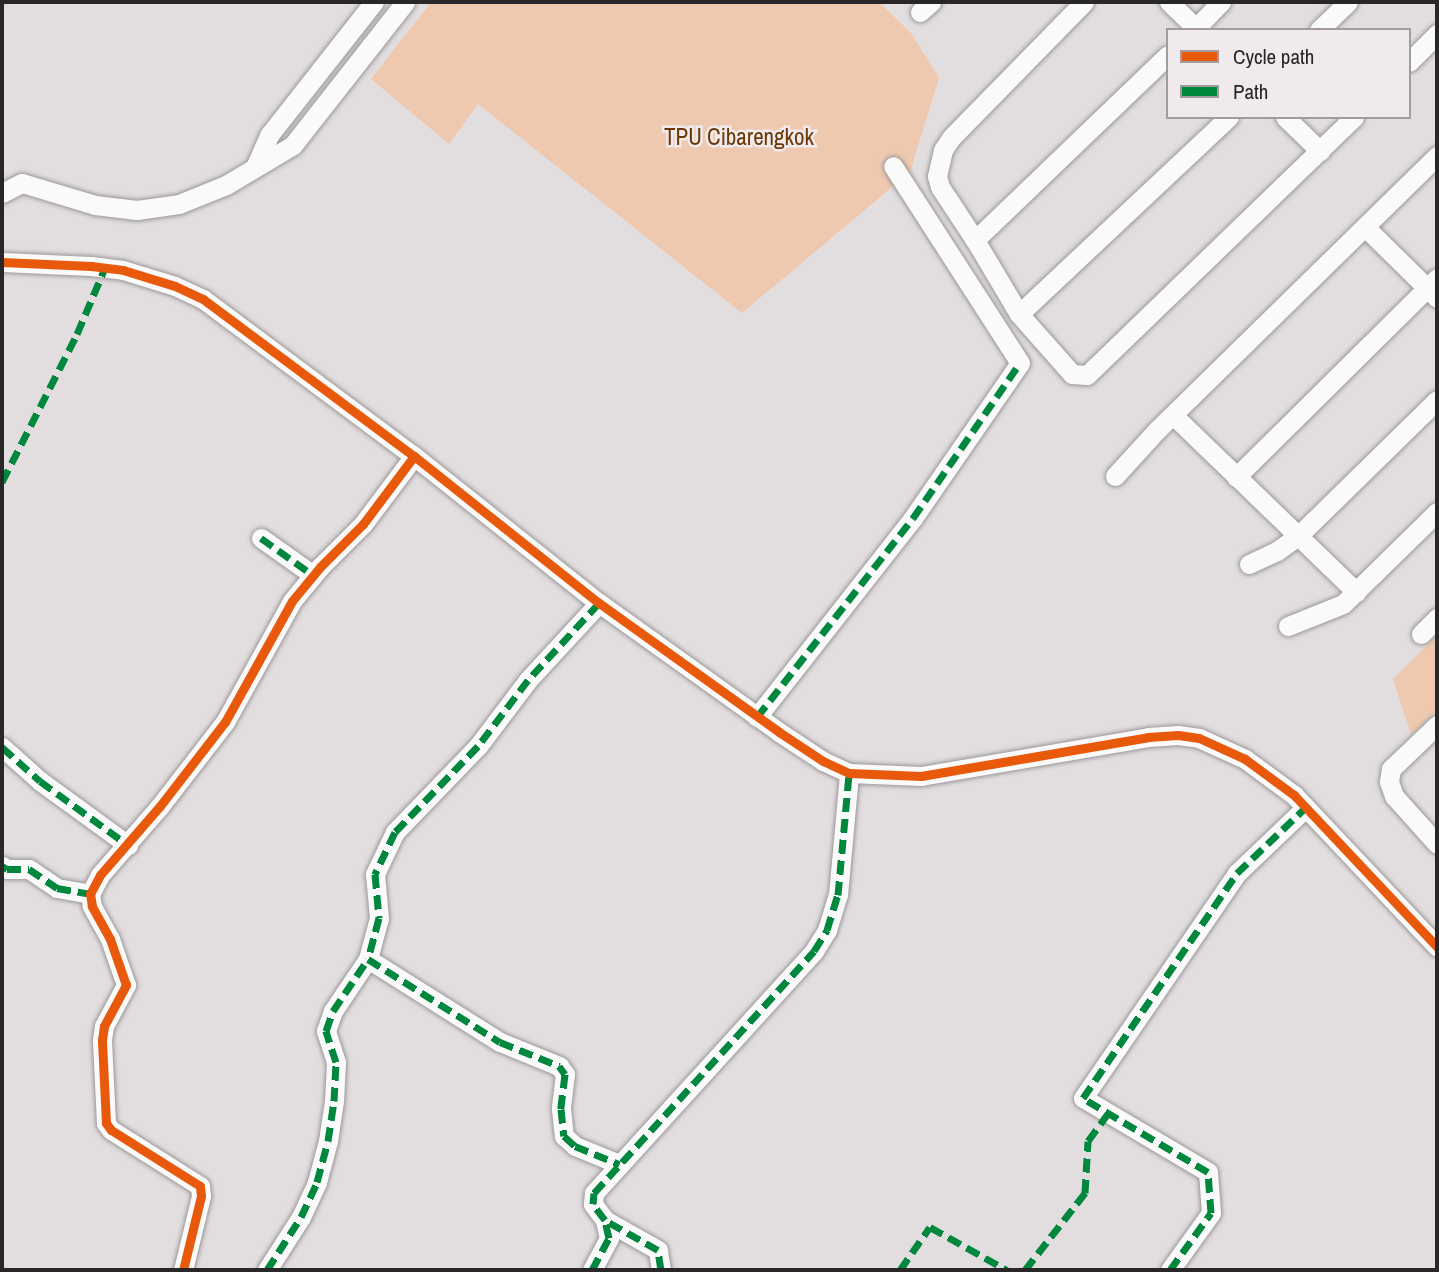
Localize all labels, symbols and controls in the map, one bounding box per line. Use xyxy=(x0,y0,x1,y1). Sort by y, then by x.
legend xyxy=(1166,28,1411,119)
text: Cycle path xyxy=(1233,42,1314,71)
text: Path xyxy=(1233,77,1268,106)
park label: TPU Cibarengkok xyxy=(664,123,814,151)

